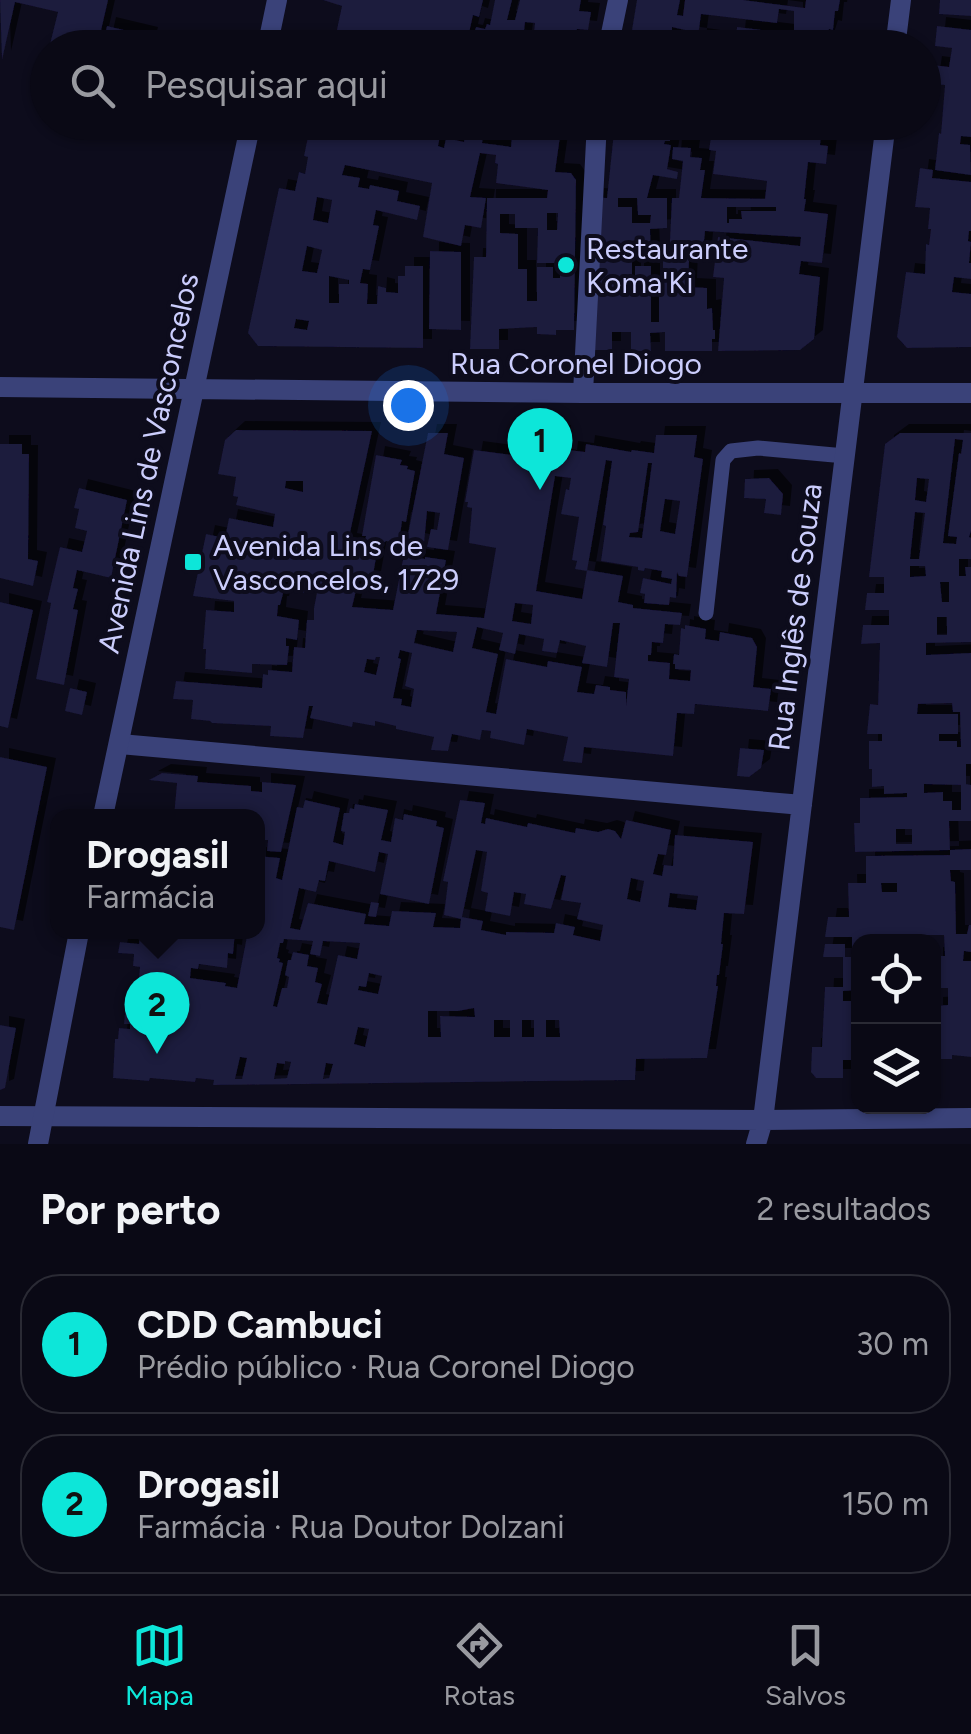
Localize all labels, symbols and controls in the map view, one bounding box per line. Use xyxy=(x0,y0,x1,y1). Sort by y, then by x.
search box xyxy=(30,30,941,140)
icon: search xyxy=(65,58,120,113)
text: Pesquisar aqui xyxy=(145,62,388,108)
place label: Restaurante Koma'Ki xyxy=(586,230,748,301)
marker: Restaurante Koma'Ki xyxy=(555,254,577,276)
street label: Avenida Lins de Vasconcelos xyxy=(90,270,206,656)
street label: Rua Coronel Diogo xyxy=(450,345,702,382)
your location xyxy=(383,380,434,431)
pin: 1 xyxy=(508,408,572,490)
street label: Rua Inglês de Souza xyxy=(760,481,830,753)
place label: Avenida Lins de Vasconcelos, 1729 xyxy=(213,527,459,598)
marker: Avenida Lins de Vasconcelos, 1729 xyxy=(182,551,204,573)
popup xyxy=(50,809,265,939)
text: Drogasil xyxy=(86,832,229,878)
text: Farmácia xyxy=(86,878,215,916)
map controls xyxy=(851,934,941,1114)
button: locate xyxy=(851,934,941,1024)
pin: 2 xyxy=(124,972,190,1054)
button: layers xyxy=(851,1024,941,1114)
text: Por perto xyxy=(40,1184,221,1235)
text: 2 resultados xyxy=(757,1190,931,1228)
text: CDD Cambuci xyxy=(137,1302,383,1348)
text: 1 xyxy=(68,1325,81,1363)
text: 30 m xyxy=(856,1325,929,1363)
text: Prédio público · Rua Coronel Diogo xyxy=(137,1348,635,1386)
text: Drogasil xyxy=(137,1462,280,1508)
text: 2 xyxy=(65,1485,84,1523)
text: 150 m xyxy=(842,1485,929,1523)
text: Farmácia · Rua Doutor Dolzani xyxy=(137,1508,565,1546)
tab: Mapa xyxy=(125,1618,194,1712)
tab: Rotas xyxy=(443,1618,515,1712)
tab: Salvos xyxy=(765,1618,846,1712)

